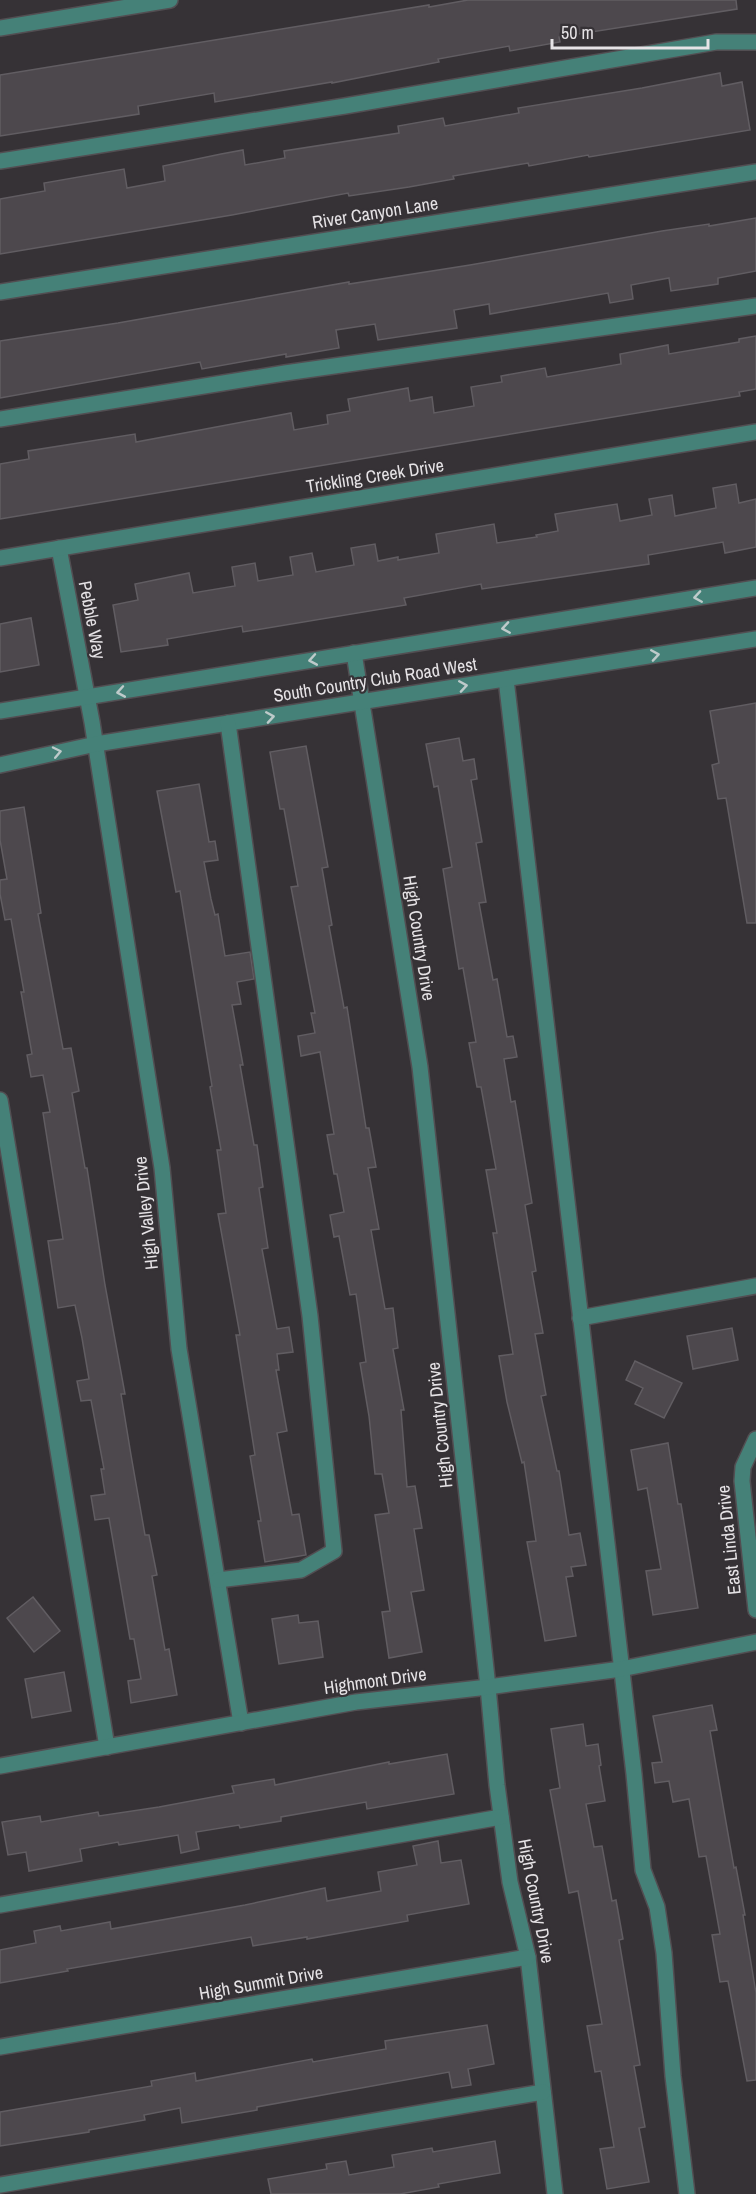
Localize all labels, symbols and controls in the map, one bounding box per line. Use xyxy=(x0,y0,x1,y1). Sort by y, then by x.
scale bar xyxy=(552,12,708,50)
text: 50 m xyxy=(561,20,594,45)
street label: River Canyon Lane xyxy=(310,190,440,235)
street label: Trickling Creek Drive xyxy=(304,452,445,499)
street label: Pebble Way xyxy=(73,579,112,662)
one-way arrow xyxy=(694,591,703,603)
one-way arrow xyxy=(501,622,510,634)
one-way arrow xyxy=(651,650,660,662)
street label: South Country Club Road West xyxy=(271,651,478,708)
one-way arrow xyxy=(309,653,318,665)
one-way arrow xyxy=(458,681,467,693)
one-way arrow xyxy=(116,686,126,698)
one-way arrow xyxy=(266,711,275,723)
one-way arrow xyxy=(52,746,62,759)
street label: High Country Drive xyxy=(397,874,442,1002)
street label: High Valley Drive xyxy=(127,1155,164,1271)
street label: High Country Drive xyxy=(420,1361,459,1489)
street label: East Linda Drive xyxy=(710,1484,747,1596)
street label: Highmont Drive xyxy=(322,1661,428,1700)
street label: High Country Drive xyxy=(512,1837,561,1965)
street label: High Summit Drive xyxy=(197,1959,325,2006)

